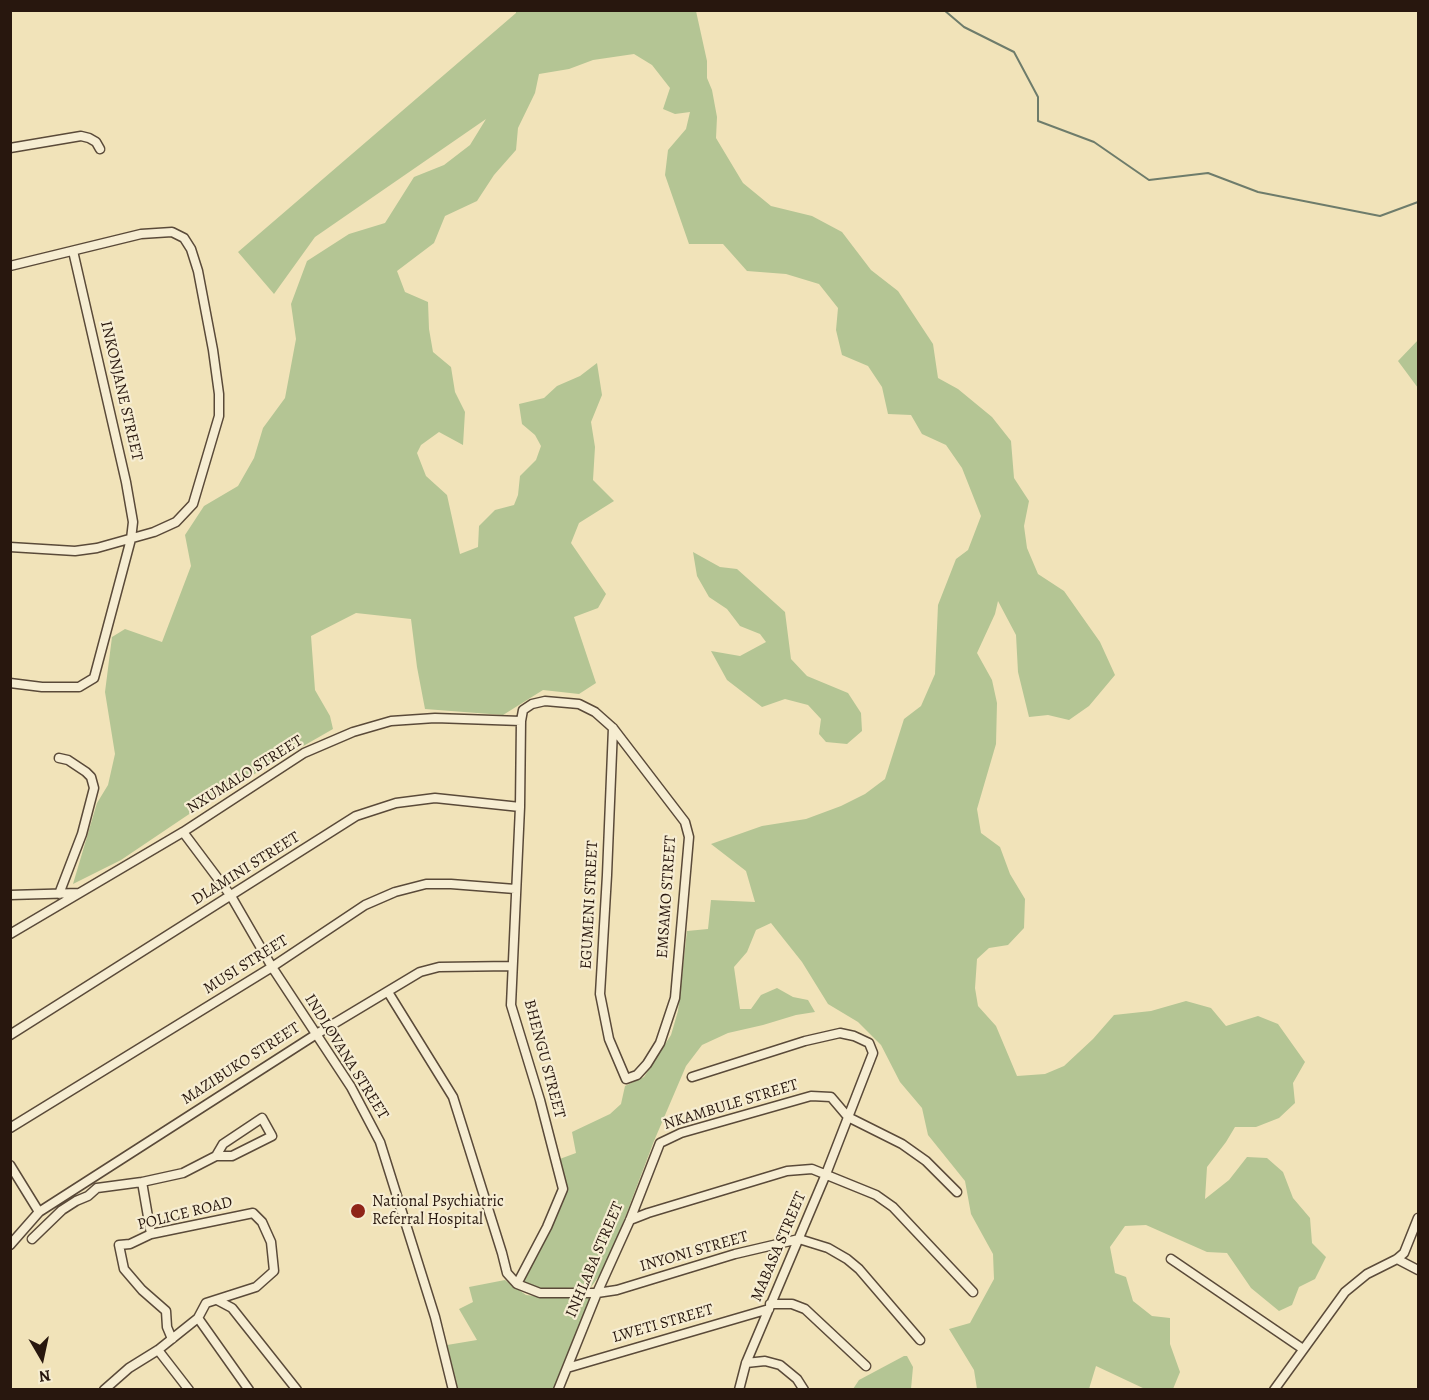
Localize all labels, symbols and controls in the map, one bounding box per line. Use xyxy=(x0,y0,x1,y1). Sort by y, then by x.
street label: INKONJANE STREET xyxy=(96,319,146,463)
street label: NXUMALO STREET xyxy=(184,732,306,818)
street label: DLAMINI STREET xyxy=(189,828,303,910)
street label: EMSAMO STREET xyxy=(653,835,681,959)
street label: EGUMENI STREET xyxy=(577,840,603,970)
street label: MUSI STREET xyxy=(200,931,292,999)
street label: INDLOVANA STREET xyxy=(300,991,392,1123)
street label: BHENGU STREET xyxy=(519,998,569,1120)
street label: MAZIBUKO STREET xyxy=(178,1019,304,1109)
street label: NKAMBULE STREET xyxy=(661,1075,801,1135)
street label: MABASA STREET xyxy=(747,1189,811,1305)
place label: National Psychiatric Referral Hospital xyxy=(372,1192,504,1230)
street label: POLICE ROAD xyxy=(136,1193,234,1235)
street label: INHLABA STREET xyxy=(562,1199,628,1321)
marker: National Psychiatric Referral Hospital xyxy=(349,1202,367,1220)
street label: INYONI STREET xyxy=(638,1227,750,1277)
street label: LWETI STREET xyxy=(610,1300,716,1348)
north arrow xyxy=(12,1328,72,1388)
text: N xyxy=(37,1364,52,1388)

